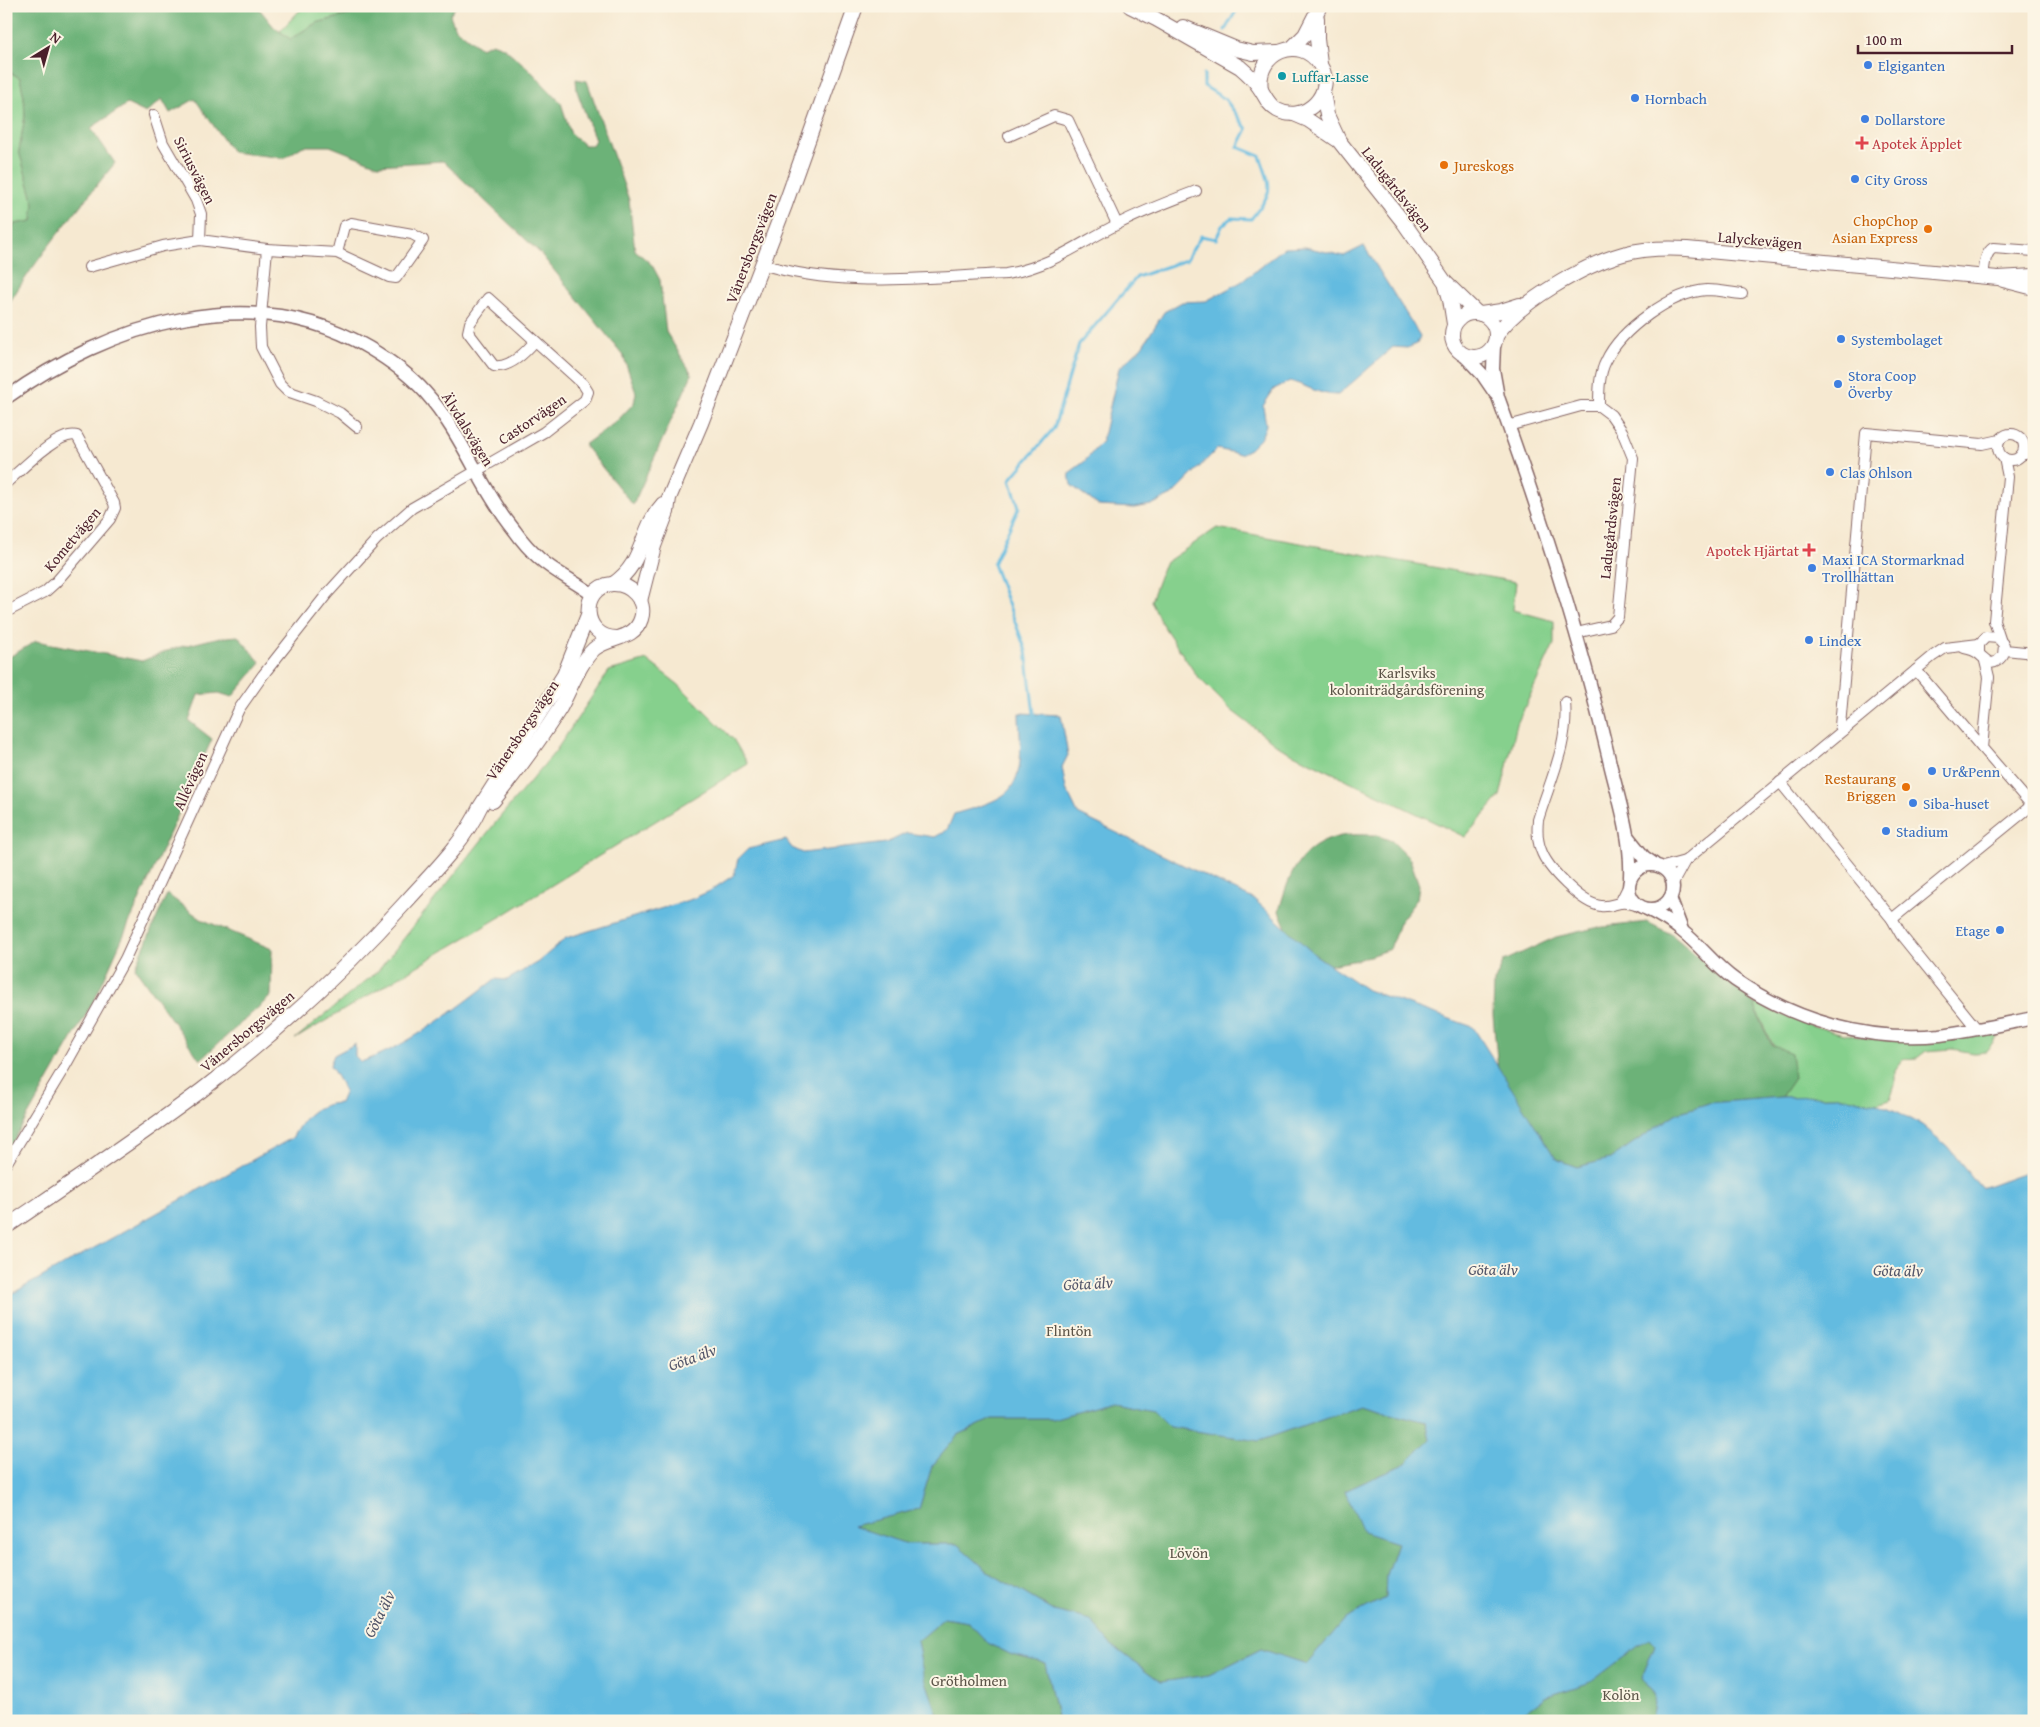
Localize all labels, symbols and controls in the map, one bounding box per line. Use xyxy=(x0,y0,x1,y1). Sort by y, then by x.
north arrow xyxy=(22,22,72,72)
scale bar xyxy=(1858,22,2011,54)
text: N xyxy=(46,27,66,49)
text: 100 m xyxy=(1865,29,1903,50)
place label: Elgiganten xyxy=(1878,55,1946,76)
marker: Elgiganten xyxy=(1862,59,1874,71)
place label: Luffar-Lasse xyxy=(1292,66,1369,87)
marker: Luffar-Lasse xyxy=(1276,70,1288,82)
place label: Hornbach xyxy=(1645,88,1707,109)
marker: Hornbach xyxy=(1629,92,1641,104)
place label: Dollarstore xyxy=(1875,109,1945,130)
marker: Dollarstore xyxy=(1859,113,1871,125)
street label: Siriusvägen xyxy=(169,132,221,208)
place label: Apotek Äpplet xyxy=(1872,133,1963,154)
marker: Apotek Äpplet xyxy=(1856,137,1868,149)
street label: Ladugårdsvägen xyxy=(1357,142,1437,236)
place label: Jureskogs xyxy=(1452,155,1514,176)
marker: Jureskogs xyxy=(1438,159,1450,171)
place label: City Gross xyxy=(1865,169,1928,190)
marker: City Gross xyxy=(1849,173,1861,185)
street label: Vänersborgsvägen xyxy=(720,189,782,306)
place label: ChopChop Asian Express xyxy=(1832,210,1918,248)
marker: ChopChop Asian Express xyxy=(1922,223,1934,235)
street label: Lalyckevägen xyxy=(1717,226,1803,254)
place label: Systembolaget xyxy=(1851,329,1944,350)
marker: Systembolaget xyxy=(1835,333,1847,345)
place label: Stora Coop Överby xyxy=(1848,365,1916,403)
marker: Stora Coop Överby xyxy=(1832,378,1844,390)
street label: Älvdalsvägen xyxy=(437,388,499,470)
street label: Castorvägen xyxy=(494,388,571,449)
place label: Clas Ohlson xyxy=(1840,462,1913,483)
marker: Clas Ohlson xyxy=(1824,466,1836,478)
street label: Ladugårdsvägen xyxy=(1594,475,1626,580)
street label: Kometvägen xyxy=(39,502,106,576)
place label: Apotek Hjärtat xyxy=(1706,540,1800,561)
marker: Apotek Hjärtat xyxy=(1803,544,1815,556)
place label: Maxi ICA Stormarknad Trollhättan xyxy=(1822,549,1964,587)
marker: Maxi ICA Stormarknad Trollhättan xyxy=(1806,562,1818,574)
place label: Lindex xyxy=(1819,630,1862,651)
marker: Lindex xyxy=(1803,634,1815,646)
park label: Karlsviks koloniträdgårdsförening xyxy=(1330,662,1485,700)
street label: Vänersborgsvägen xyxy=(481,675,564,784)
street label: Allévägen xyxy=(168,748,212,814)
place label: Ur&Penn xyxy=(1942,761,2001,782)
marker: Ur&Penn xyxy=(1926,765,1938,777)
place label: Restaurang Briggen xyxy=(1825,768,1897,806)
marker: Restaurang Briggen xyxy=(1900,781,1912,793)
place label: Siba-huset xyxy=(1923,793,1990,814)
marker: Siba-huset xyxy=(1907,797,1919,809)
place label: Stadium xyxy=(1896,821,1949,842)
marker: Stadium xyxy=(1880,825,1892,837)
place label: Etage xyxy=(1956,920,1990,941)
marker: Etage xyxy=(1994,924,2006,936)
street label: Vänersborgsvägen xyxy=(195,985,299,1077)
water label: Göta älv xyxy=(1468,1257,1519,1281)
water label: Göta älv xyxy=(1873,1258,1924,1282)
water label: Göta älv xyxy=(1063,1270,1114,1296)
park label: Flintön xyxy=(1046,1320,1092,1341)
water label: Göta älv xyxy=(665,1337,720,1377)
park label: Lövön xyxy=(1170,1542,1209,1563)
water label: Göta älv xyxy=(357,1586,401,1642)
park label: Grötholmen xyxy=(931,1670,1008,1691)
park label: Kolön xyxy=(1603,1684,1640,1705)

